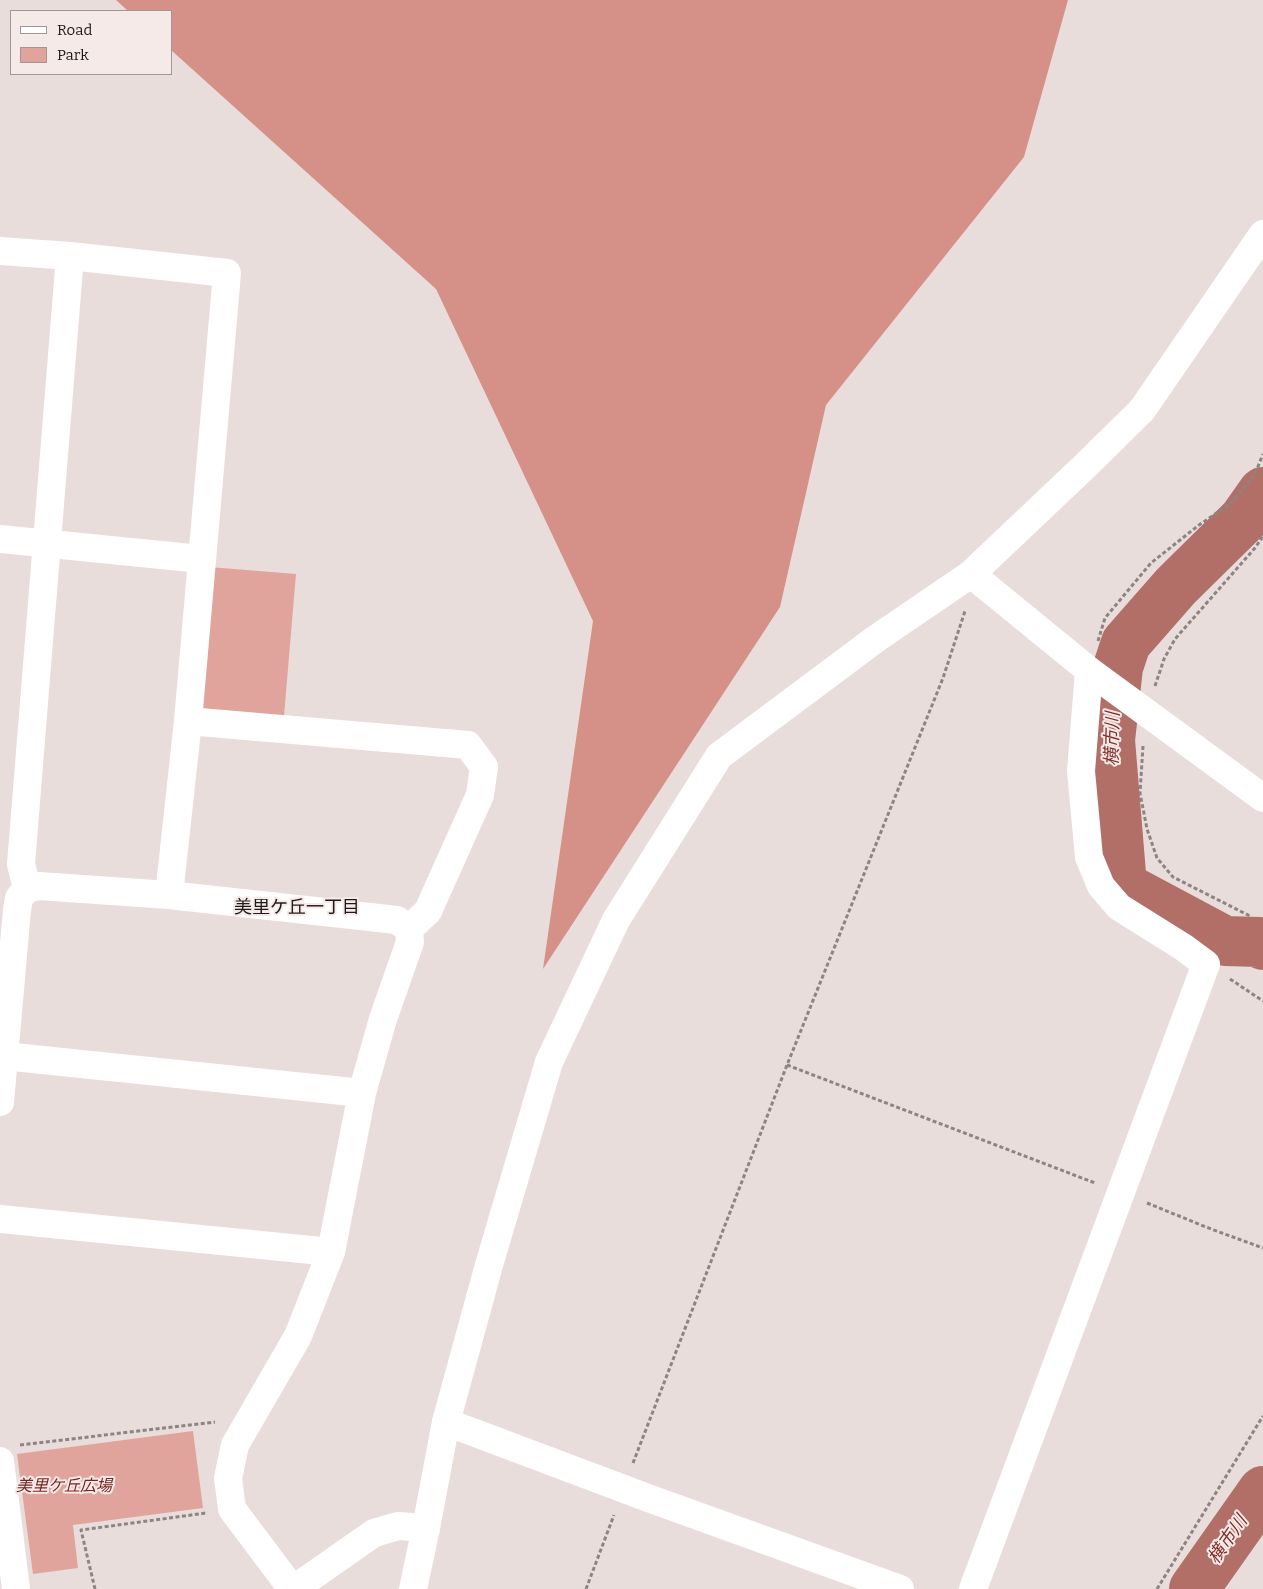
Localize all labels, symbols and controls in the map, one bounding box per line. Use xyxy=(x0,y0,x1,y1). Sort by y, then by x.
legend xyxy=(10,10,172,75)
text: Road xyxy=(57,21,92,39)
text: Park xyxy=(57,46,89,64)
water label: 横市川 xyxy=(1102,712,1124,766)
district label: 美里ケ丘一丁目 xyxy=(234,897,360,919)
park label: 美里ケ丘広場 xyxy=(16,1477,112,1497)
water label: 横市川 xyxy=(1204,1512,1252,1568)

